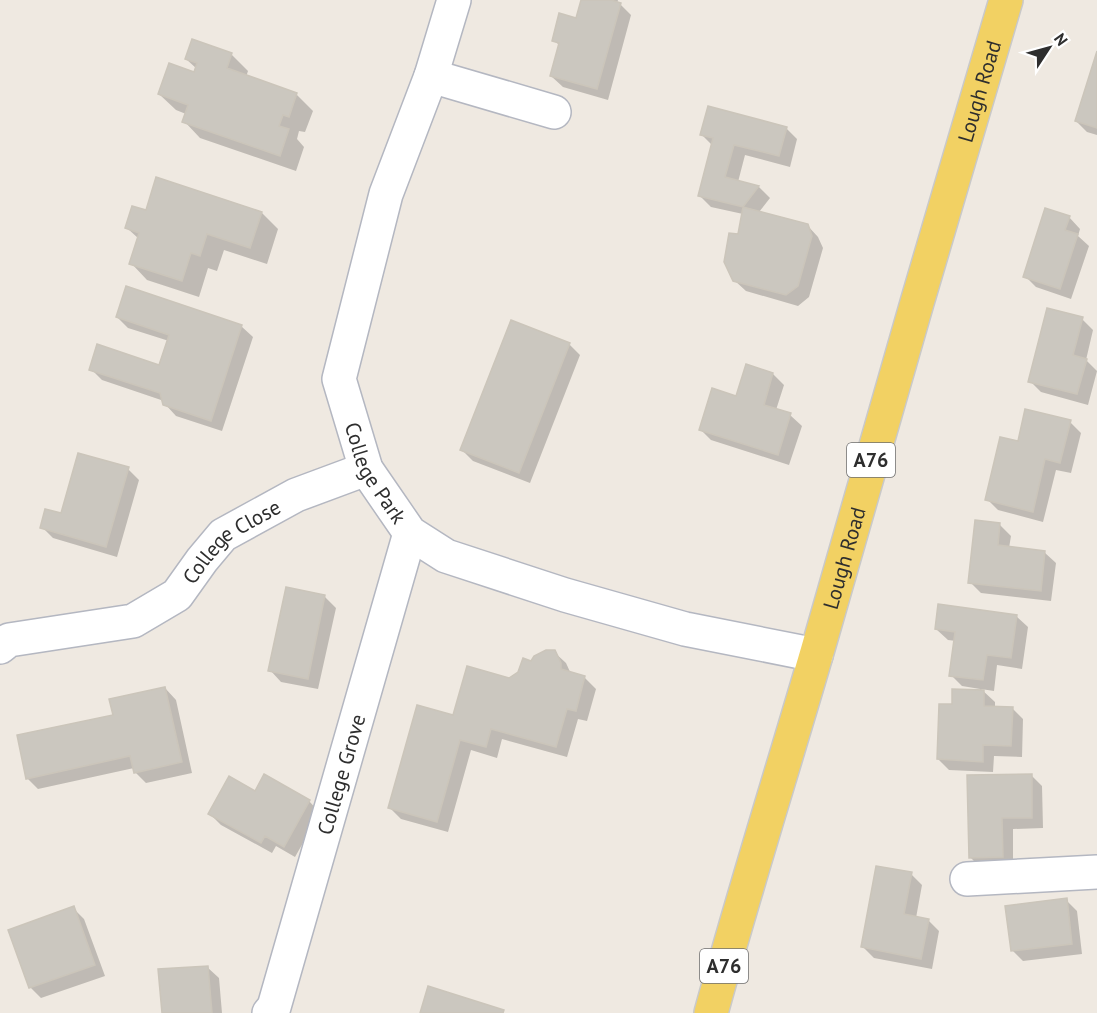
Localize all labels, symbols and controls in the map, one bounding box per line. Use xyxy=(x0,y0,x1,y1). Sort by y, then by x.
north arrow xyxy=(1019,18,1079,78)
text: N xyxy=(1050,29,1072,49)
street label: Lough Road xyxy=(951,37,1007,145)
street label: College Park xyxy=(339,419,413,529)
road number: A76 xyxy=(847,443,895,477)
street label: College Close xyxy=(176,493,285,589)
street label: Lough Road xyxy=(816,504,871,612)
street label: College Grove xyxy=(311,711,371,838)
road number: A76 xyxy=(700,949,748,983)

